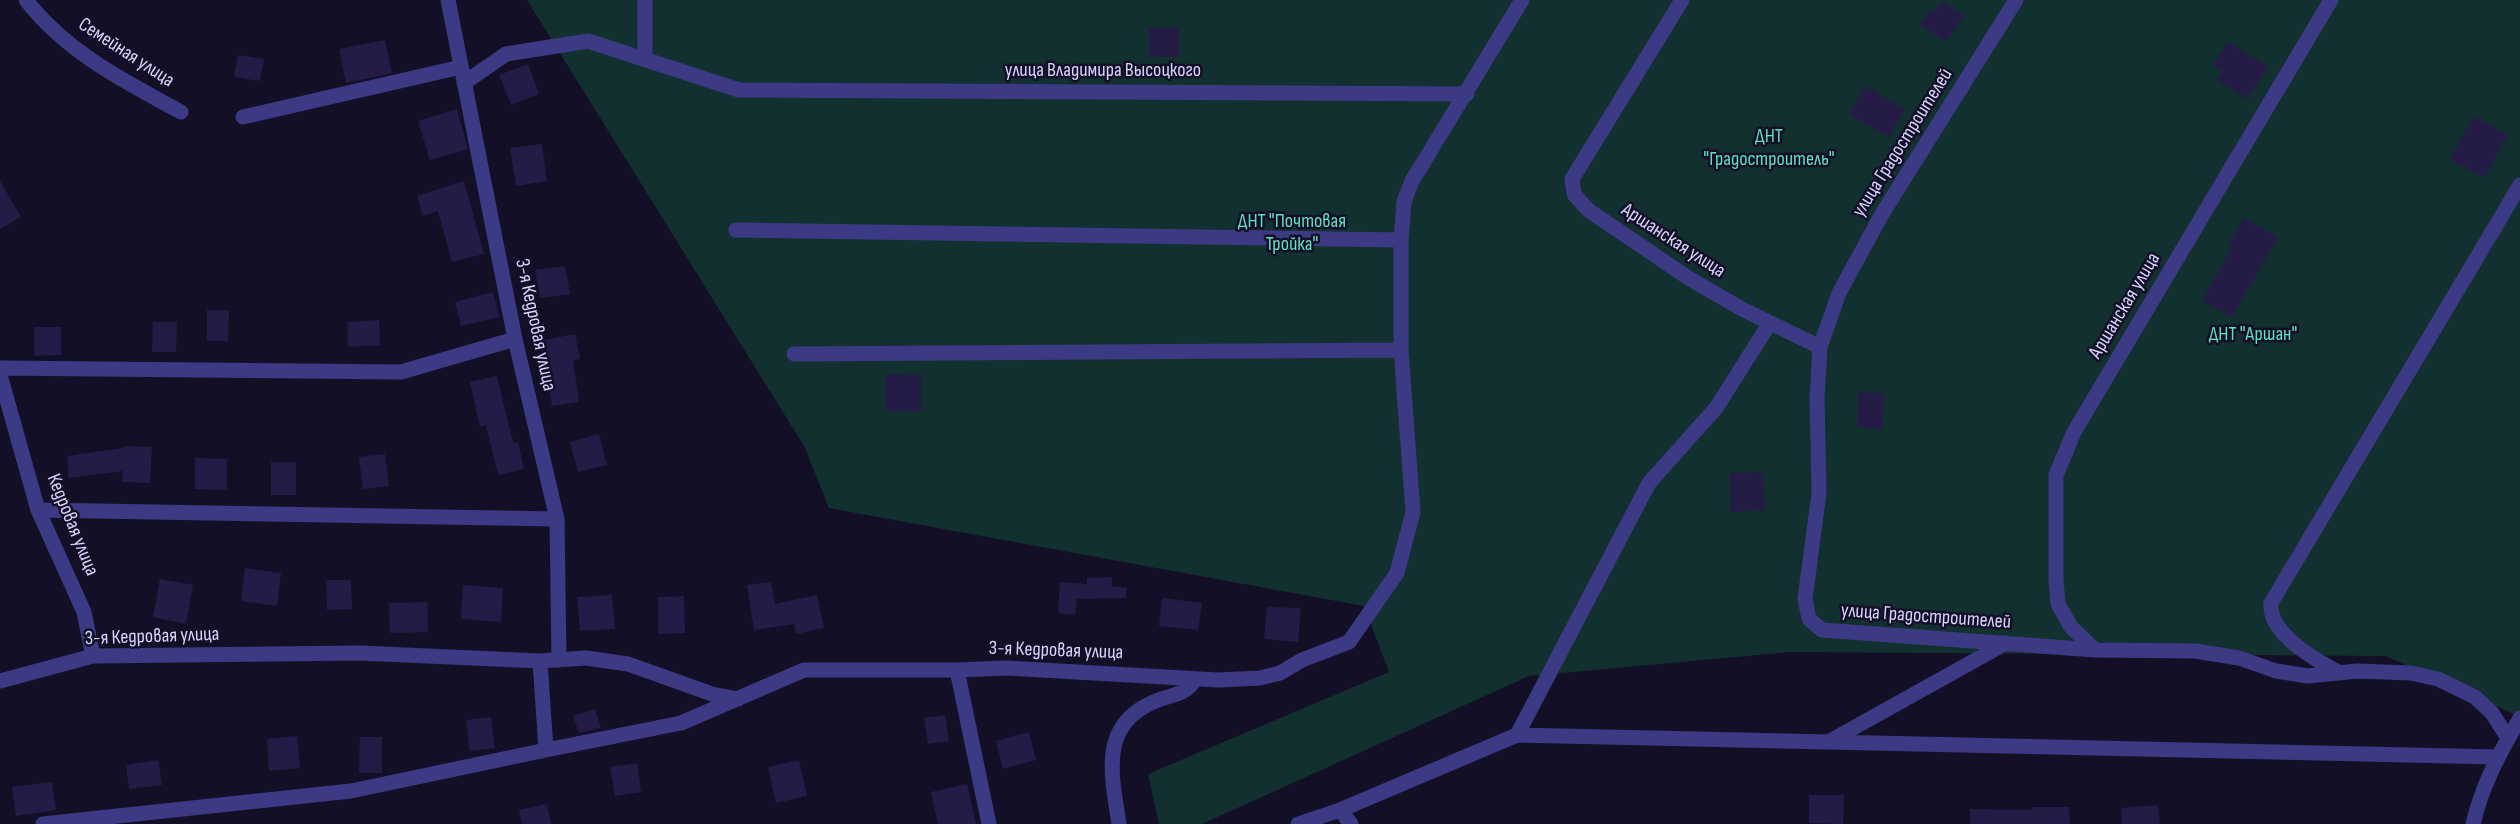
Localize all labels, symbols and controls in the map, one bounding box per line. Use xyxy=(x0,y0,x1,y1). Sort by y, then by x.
street label: Семейная улица xyxy=(73,13,179,93)
street label: улица Владимира Высоцкого xyxy=(1005,59,1201,83)
street label: улица Градостроителей xyxy=(1848,64,1958,222)
park label: ДНТ "Градостроитель" xyxy=(1703,125,1835,172)
street label: Аршанская улица xyxy=(1617,198,1729,284)
park label: ДНТ "Почтовая Тройка" xyxy=(1238,210,1346,257)
street label: Аршанская улица xyxy=(2084,249,2166,363)
street label: 3-я Кедровая улица xyxy=(509,257,561,393)
park label: ДНТ "Аршан" xyxy=(2209,323,2297,347)
street label: Кедровая улица xyxy=(41,471,103,579)
street label: улица Градостроителей xyxy=(1840,599,2012,635)
street label: 3-я Кедровая улица xyxy=(84,623,220,651)
street label: 3-я Кедровая улица xyxy=(988,637,1124,665)

